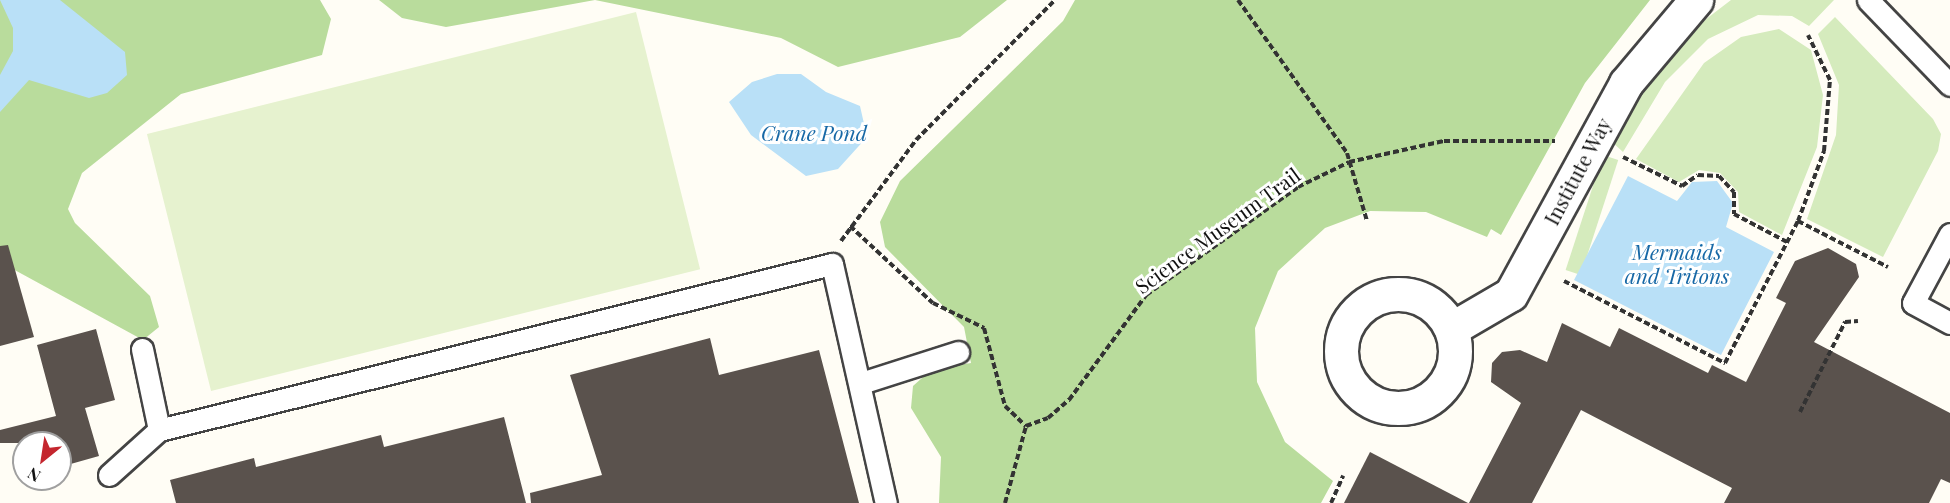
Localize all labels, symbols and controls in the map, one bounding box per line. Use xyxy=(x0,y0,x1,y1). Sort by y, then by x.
street label: Institute Way xyxy=(1539,113,1615,229)
water label: Crane Pond xyxy=(761,119,867,145)
street label: Science Museum Trail xyxy=(1130,162,1304,298)
water label: Mermaids and Tritons xyxy=(1625,238,1729,288)
north arrow xyxy=(12,431,72,491)
text: N xyxy=(23,463,44,487)

